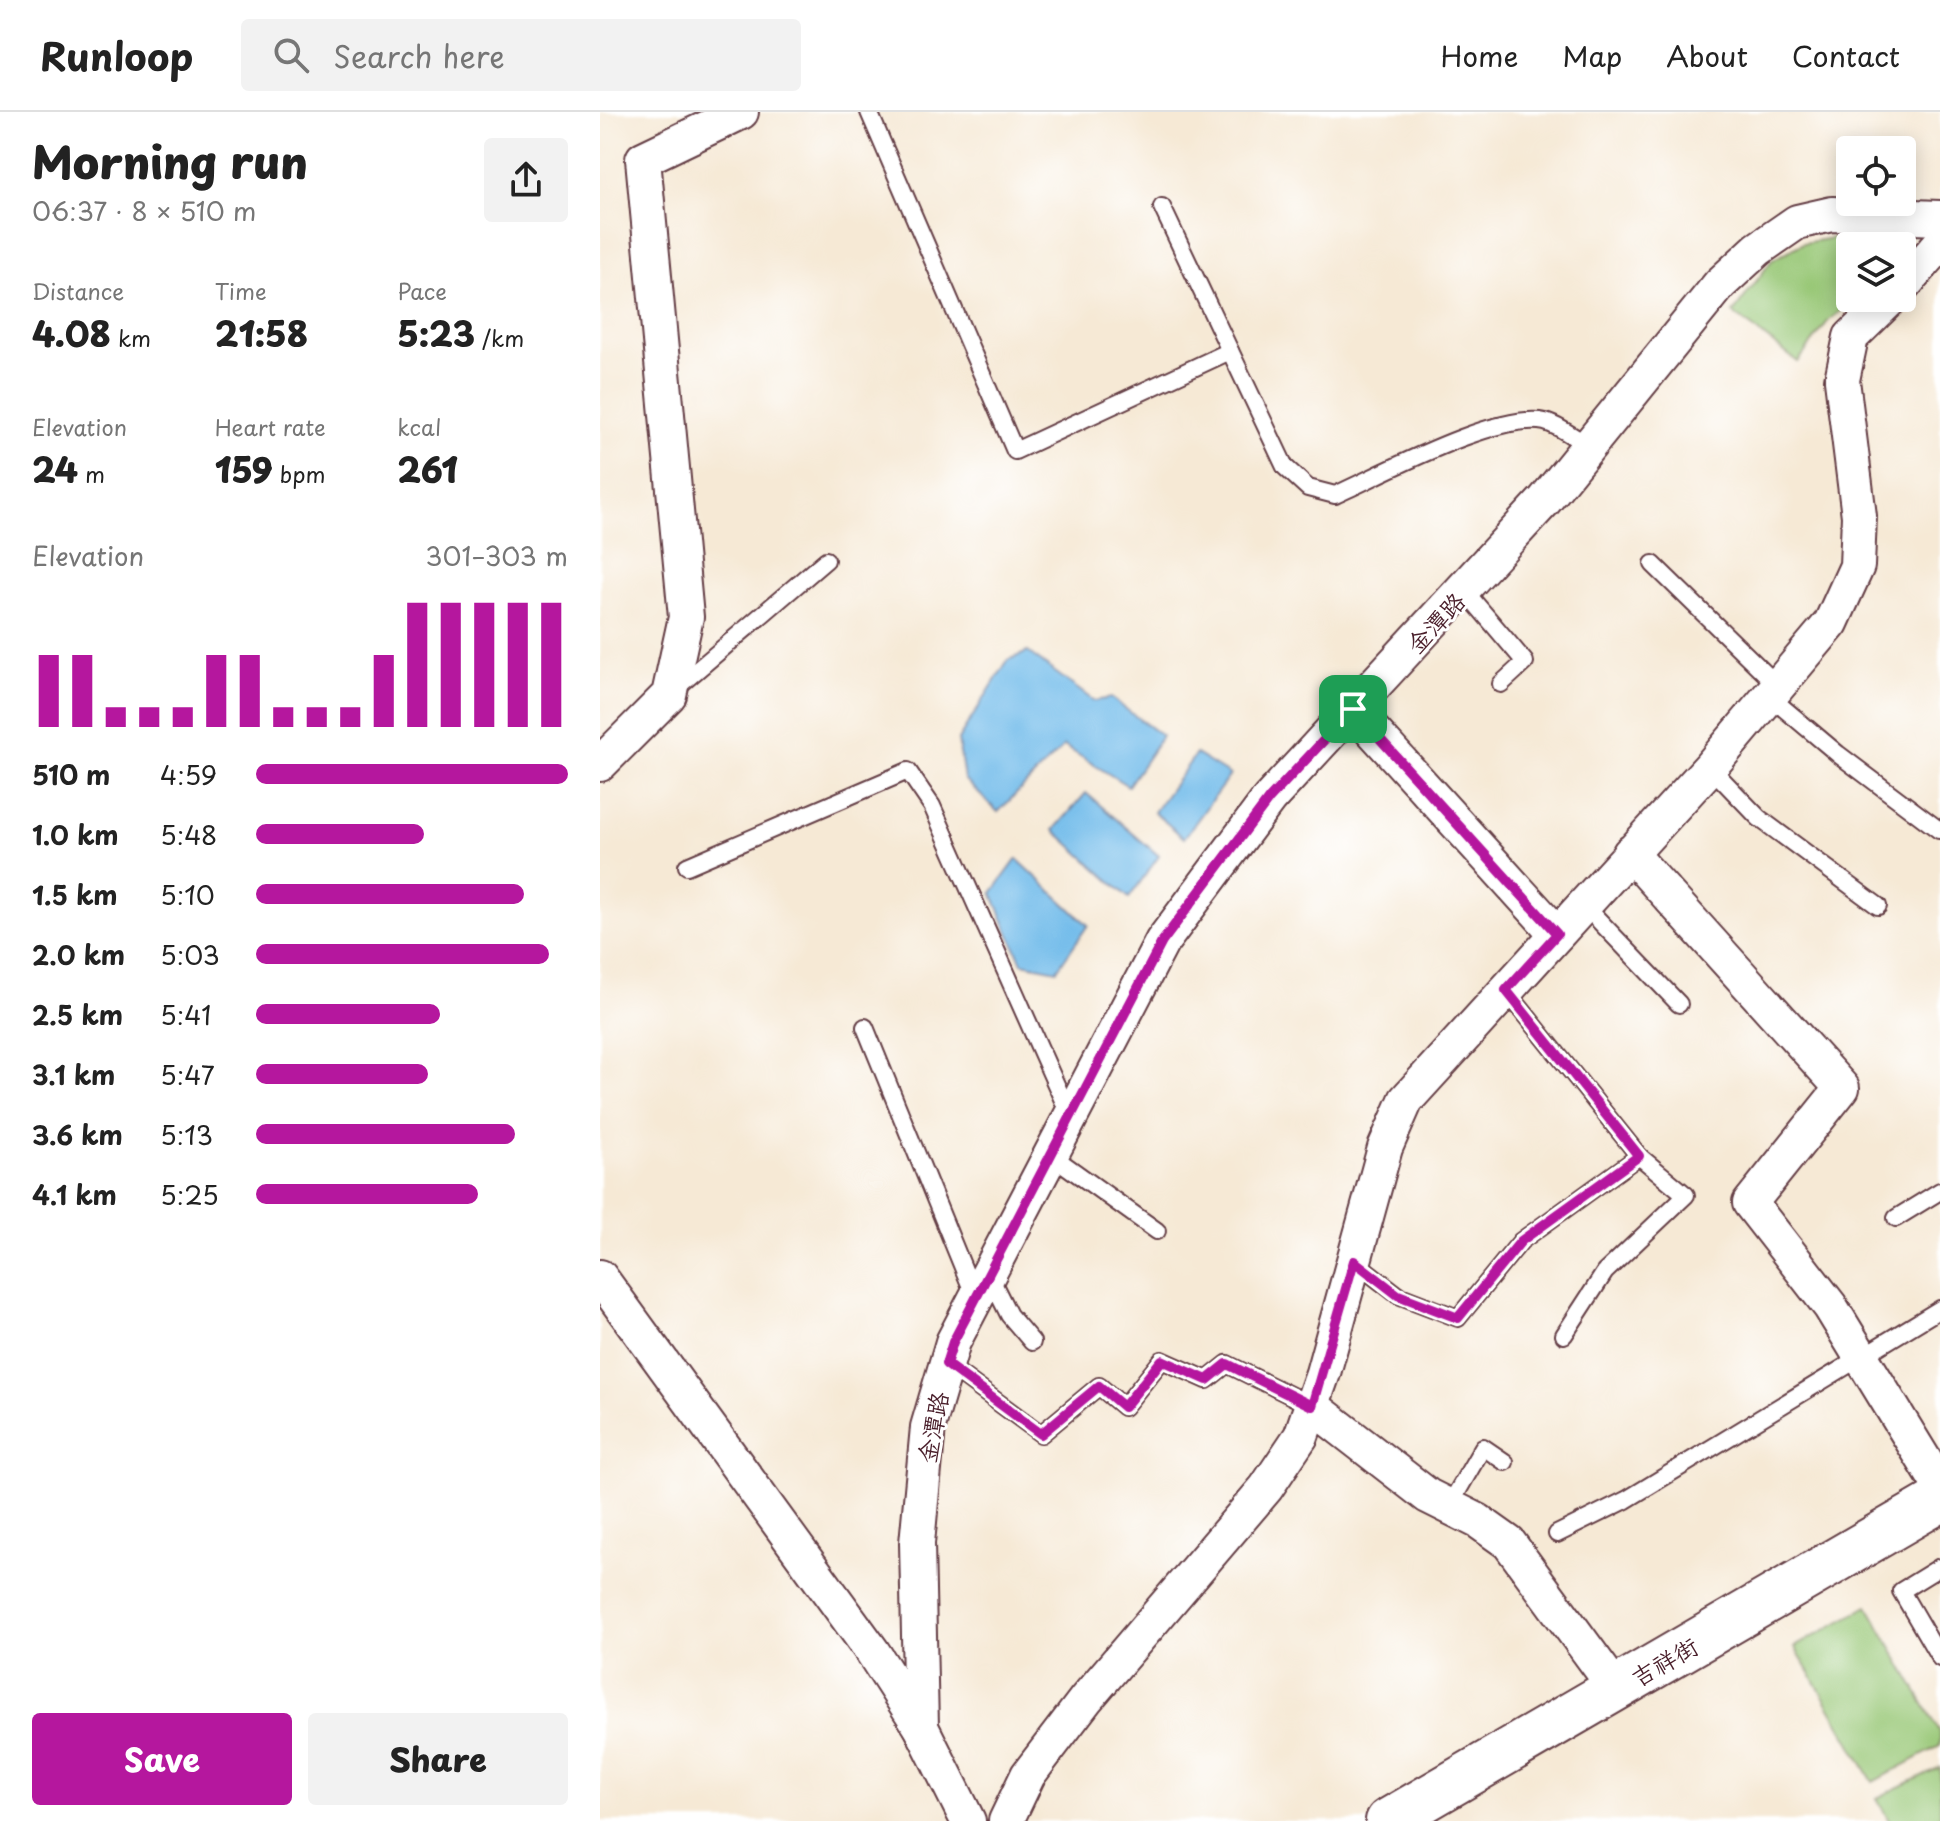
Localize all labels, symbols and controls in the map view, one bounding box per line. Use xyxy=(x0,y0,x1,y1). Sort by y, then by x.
search box xyxy=(241,19,801,91)
text: Runloop xyxy=(40,27,193,84)
icon: search xyxy=(269,33,313,77)
text: Search here xyxy=(333,33,505,78)
text: Home xyxy=(1440,34,1518,77)
text: Map xyxy=(1562,34,1622,77)
text: About xyxy=(1666,34,1748,77)
text: Contact xyxy=(1792,34,1900,77)
text: Morning run xyxy=(32,128,308,194)
map controls xyxy=(1836,136,1916,312)
button: locate xyxy=(1836,136,1916,216)
button: share xyxy=(484,138,568,222)
text: 06:37 · 8 × 510 m xyxy=(32,191,256,230)
button: layers xyxy=(1836,232,1916,312)
text: Distance xyxy=(32,274,124,307)
text: Time xyxy=(215,274,267,307)
text: Pace xyxy=(397,274,447,307)
text: 4.08 xyxy=(32,307,111,359)
text: 21:58 xyxy=(215,307,308,359)
text: 5:23 xyxy=(397,307,475,359)
text: km xyxy=(111,321,151,354)
text: /km xyxy=(475,321,524,354)
text: Elevation xyxy=(32,410,127,443)
text: Heart rate xyxy=(215,410,326,443)
text: kcal xyxy=(397,410,441,443)
text: 24 xyxy=(32,443,78,495)
text: 159 xyxy=(215,443,273,495)
text: 261 xyxy=(397,443,458,495)
text: m xyxy=(78,457,105,490)
text: bpm xyxy=(273,457,325,490)
text: Elevation xyxy=(32,536,144,575)
text: 301–303 m xyxy=(425,536,568,575)
street label: 金潭路 xyxy=(1397,583,1473,661)
pin xyxy=(1319,675,1387,743)
icon: arrive xyxy=(1331,687,1375,731)
text: 510 m xyxy=(32,755,110,794)
text: 4:59 xyxy=(160,755,217,794)
text: 1.0 km xyxy=(32,815,119,854)
text: 5:48 xyxy=(160,815,217,854)
text: 1.5 km xyxy=(32,875,118,914)
text: 5:10 xyxy=(160,875,215,914)
text: 2.0 km xyxy=(32,935,125,974)
text: 5:03 xyxy=(160,935,220,974)
text: 2.5 km xyxy=(32,995,123,1034)
text: 5:41 xyxy=(160,995,211,1034)
text: 3.1 km xyxy=(32,1055,115,1094)
text: 5:47 xyxy=(160,1055,215,1094)
text: 3.6 km xyxy=(32,1115,123,1154)
text: 5:13 xyxy=(160,1115,213,1154)
text: 4.1 km xyxy=(32,1175,117,1214)
text: 5:25 xyxy=(160,1175,219,1214)
street label: 金潭路 xyxy=(907,1388,957,1466)
street label: 吉祥街 xyxy=(1624,1627,1704,1695)
button: Save xyxy=(32,1713,292,1805)
button: Share xyxy=(308,1713,568,1805)

